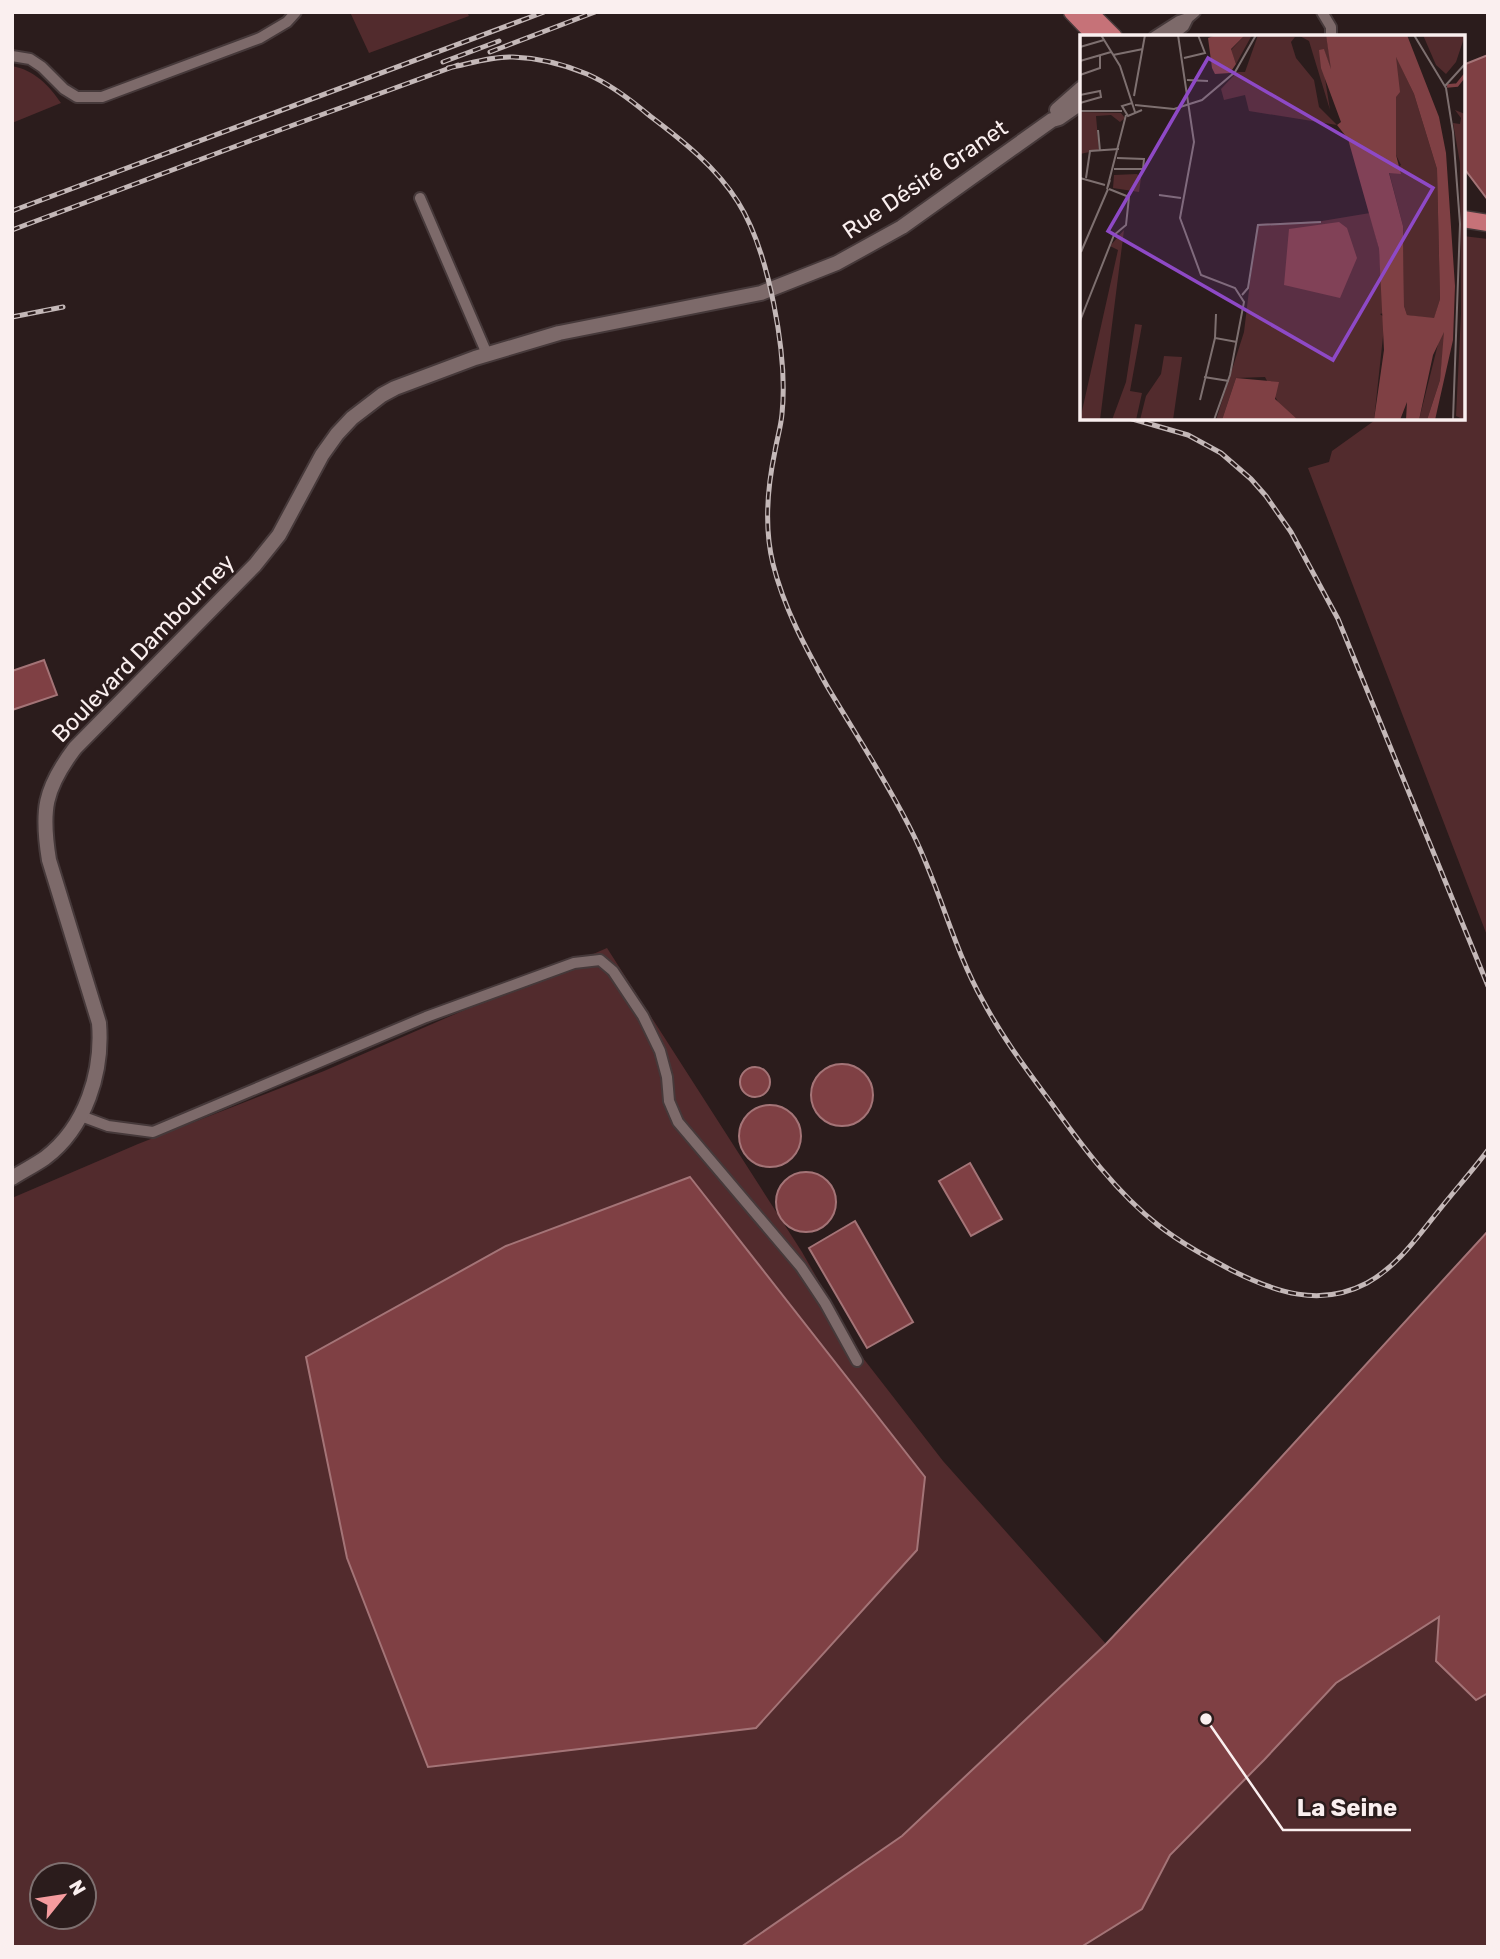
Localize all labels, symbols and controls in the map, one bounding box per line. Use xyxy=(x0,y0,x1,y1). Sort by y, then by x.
inset map xyxy=(1080,35,1465,420)
street label: Rue Désiré Granet xyxy=(837,113,1013,245)
street label: Boulevard Dambourney xyxy=(46,548,240,748)
callout: La Seine xyxy=(1283,1785,1411,1830)
text: La Seine xyxy=(1297,1794,1397,1822)
north arrow xyxy=(28,1861,98,1931)
text: N xyxy=(64,1876,91,1899)

